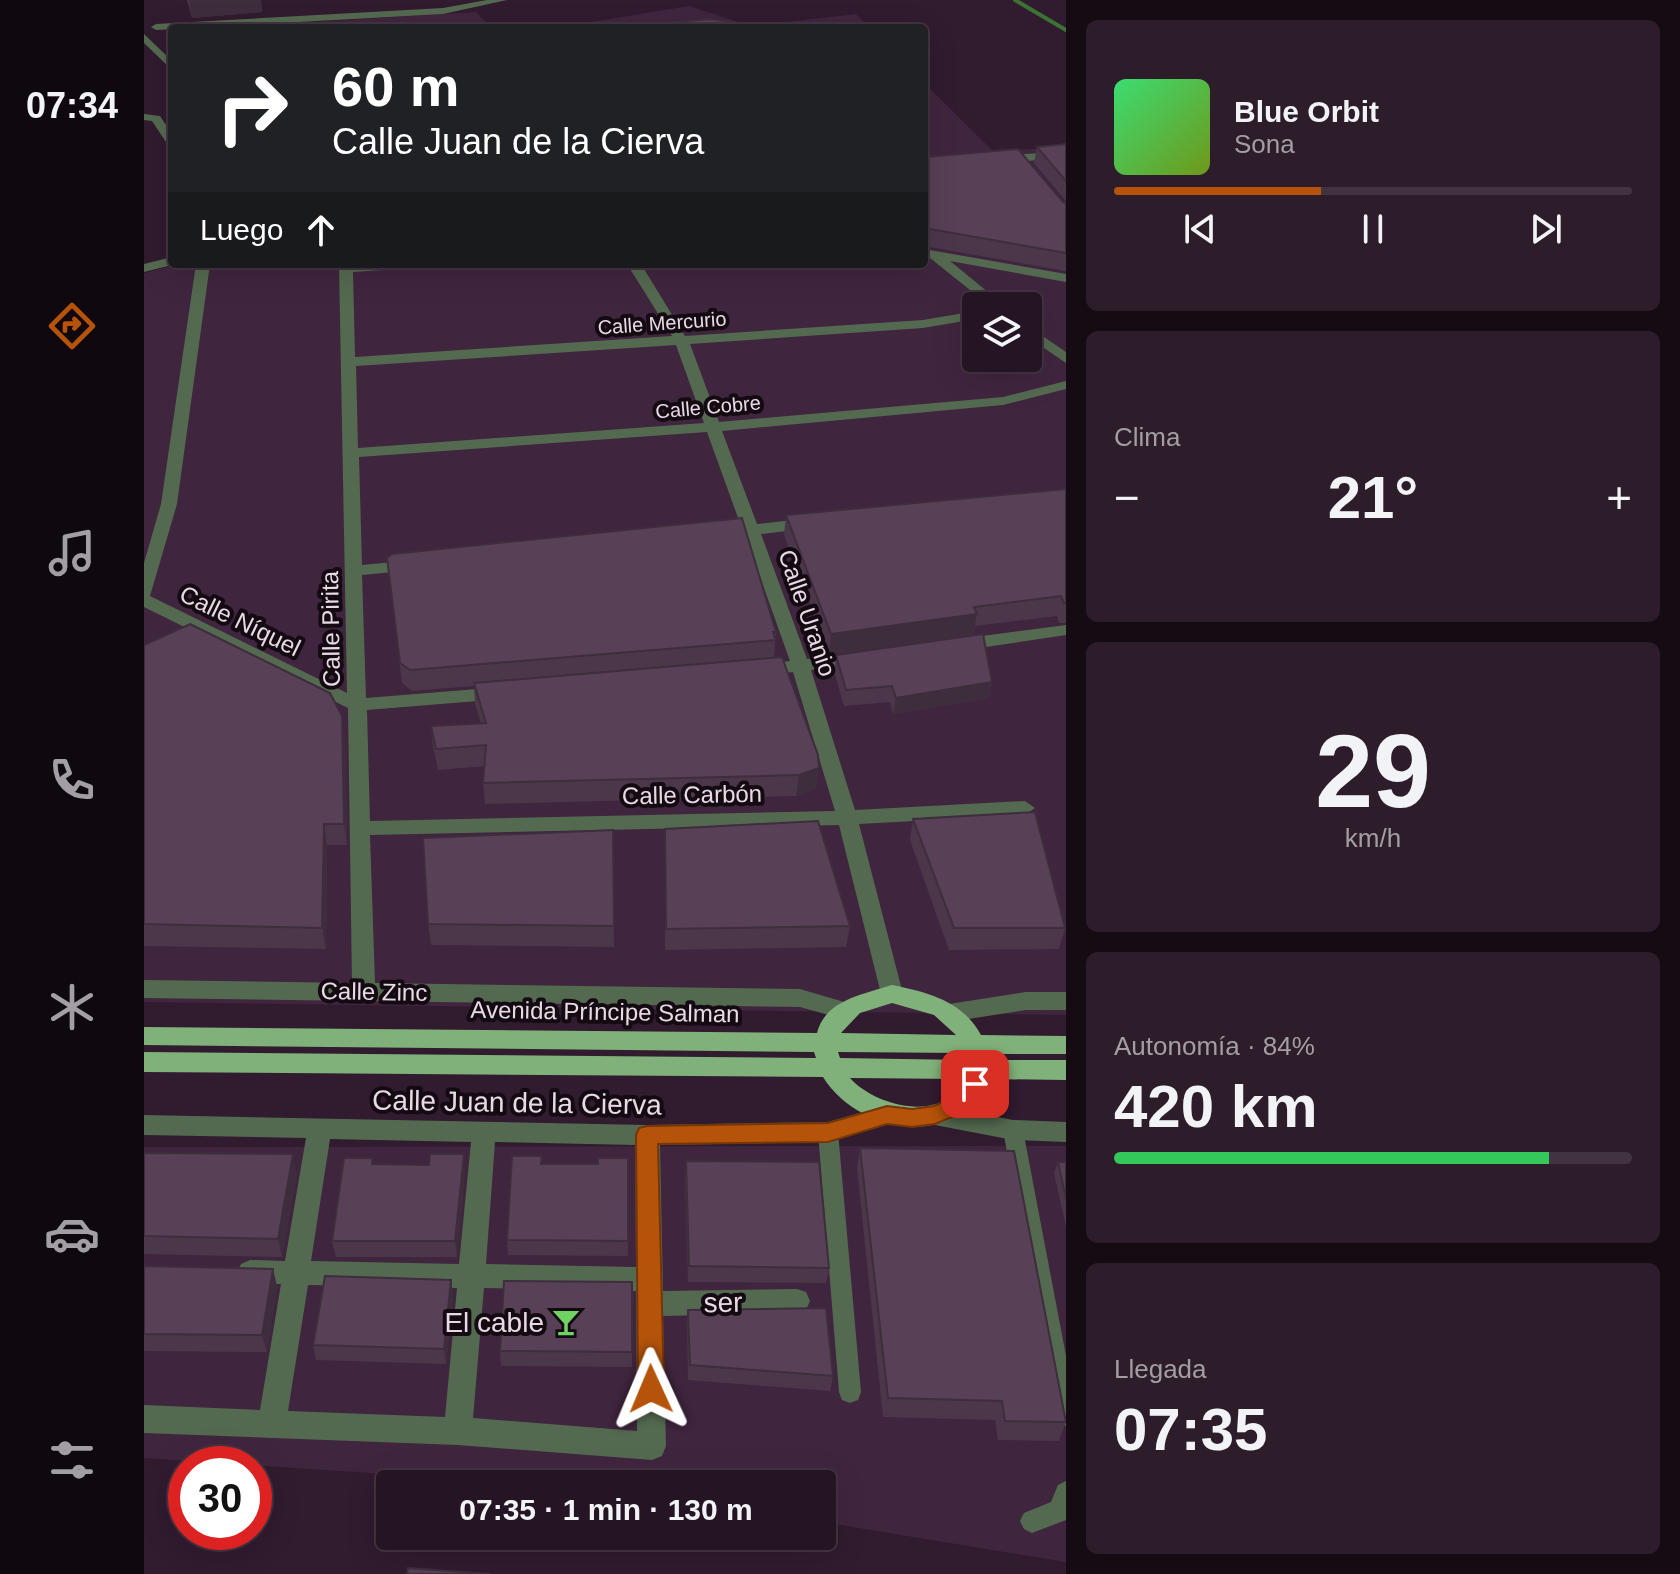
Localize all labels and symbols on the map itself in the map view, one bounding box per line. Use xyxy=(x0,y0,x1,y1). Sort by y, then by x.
street label: Calle Mercurio xyxy=(597,308,727,338)
street label: Calle Cobre xyxy=(654,391,762,423)
street label: Calle Uranio xyxy=(773,546,842,680)
street label: Calle Pirita xyxy=(316,570,345,687)
street label: Calle Níquel xyxy=(176,580,305,661)
street label: Calle Carbón xyxy=(622,780,762,809)
street label: Calle Zinc xyxy=(320,977,428,1006)
street label: Avenida Príncipe Salman xyxy=(470,996,740,1027)
pin xyxy=(941,1050,1009,1118)
street label: Calle Juan de la Cierva xyxy=(372,1084,662,1121)
street label: ser xyxy=(703,1287,743,1318)
place label: El cable xyxy=(444,1307,544,1338)
bar icon: El cable xyxy=(551,1307,581,1337)
position arrow xyxy=(609,1347,693,1431)
speed limit sign: 30 xyxy=(168,1446,272,1550)

